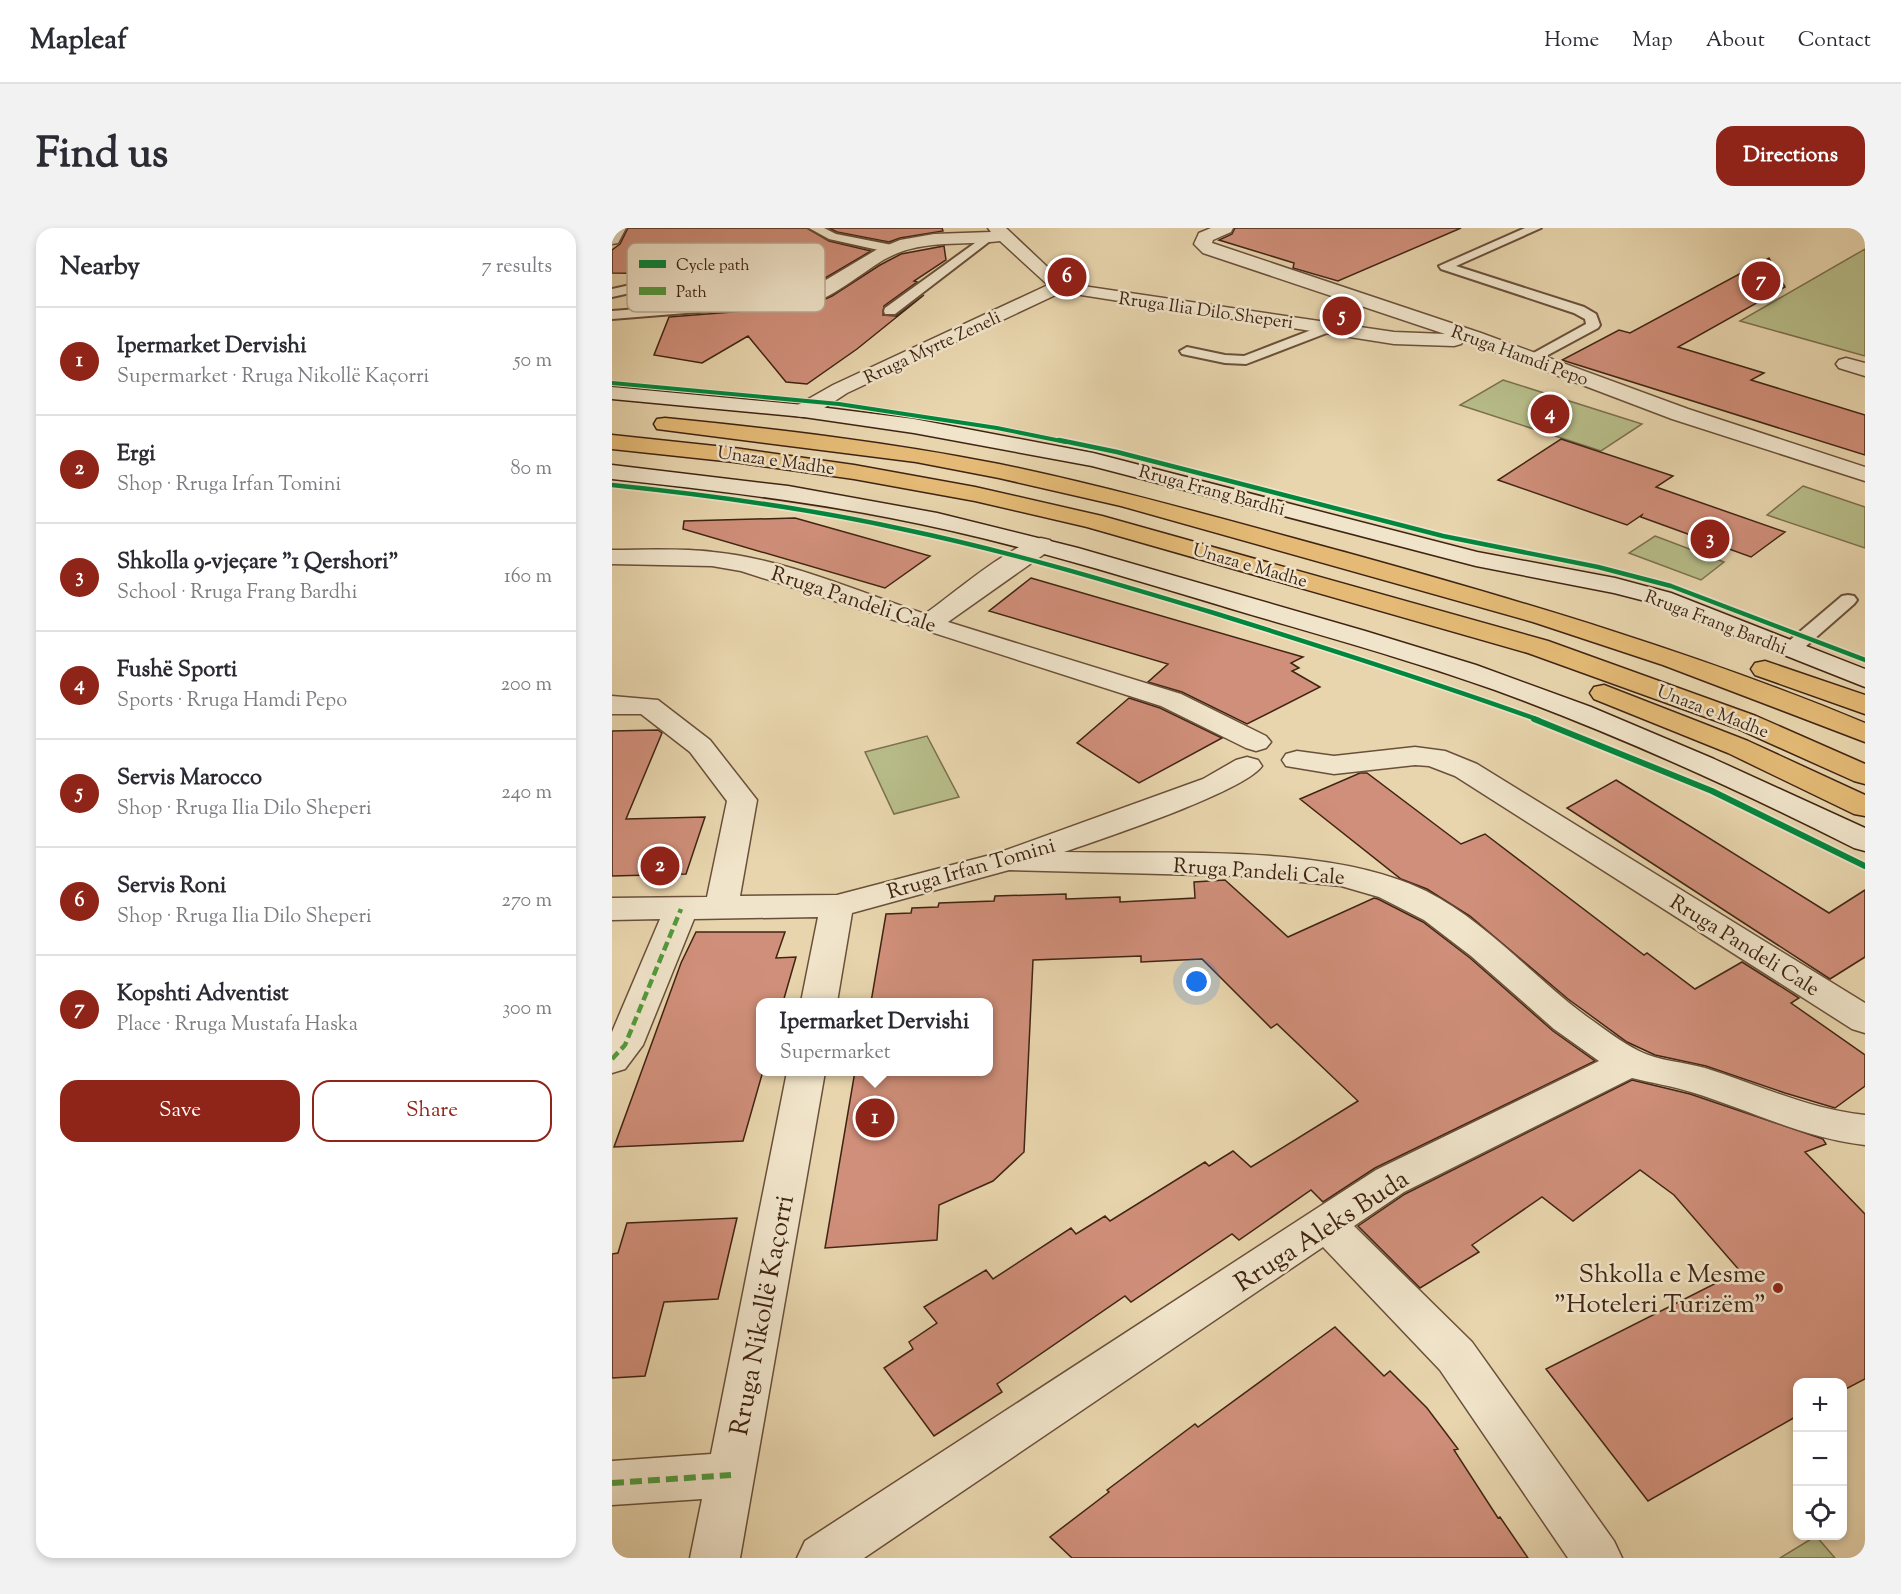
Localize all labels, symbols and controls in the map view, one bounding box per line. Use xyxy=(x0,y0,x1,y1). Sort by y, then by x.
text: Mapleaf xyxy=(30,21,127,61)
text: Home xyxy=(1544,26,1599,56)
text: Map xyxy=(1632,26,1673,56)
text: About xyxy=(1706,26,1765,56)
text: Contact xyxy=(1798,26,1871,56)
text: Find us xyxy=(36,126,168,186)
button: Directions xyxy=(1716,126,1865,186)
legend xyxy=(627,243,825,312)
text: Nearby xyxy=(60,249,140,286)
text: 7 results xyxy=(481,253,552,282)
pin: 6 xyxy=(1048,254,1086,300)
text: Cycle path xyxy=(676,255,750,278)
pin: 7 xyxy=(1742,259,1780,304)
text: Path xyxy=(676,282,707,305)
street label: Rruga Ilia Dilo Sheperi xyxy=(1117,287,1295,337)
pin: 5 xyxy=(1322,294,1362,338)
street label: Rruga Myrte Zeneli xyxy=(860,306,1006,392)
street label: Rruga Hamdi Pepo xyxy=(1447,320,1592,394)
text: Ipermarket Dervishi xyxy=(117,331,307,363)
text: 1 xyxy=(76,347,83,376)
text: 50 m xyxy=(514,347,552,376)
text: Supermarket · Rruga Nikollë Kaçorri xyxy=(117,363,429,392)
pin: 4 xyxy=(1530,392,1570,436)
text: Ergi xyxy=(117,439,156,471)
street label: Unaza e Madhe xyxy=(715,441,836,483)
text: 2 xyxy=(75,455,84,484)
text: 80 m xyxy=(511,455,552,484)
street label: Rruga Frang Bardhi xyxy=(1135,460,1287,524)
text: Shop · Rruga Irfan Tomini xyxy=(117,471,341,500)
pin: 3 xyxy=(1690,516,1730,562)
street label: Unaza e Madhe xyxy=(1189,538,1310,596)
text: Shkolla 9-vjeçare "1 Qershori" xyxy=(117,547,399,579)
street label: Rruga Pandeli Cale xyxy=(767,560,940,642)
text: 3 xyxy=(75,563,84,592)
text: 160 m xyxy=(504,563,552,592)
text: School · Rruga Frang Bardhi xyxy=(117,579,357,608)
street label: Rruga Frang Bardhi xyxy=(1640,585,1790,663)
text: Fushë Sporti xyxy=(117,655,237,687)
text: 4 xyxy=(74,671,85,700)
text: 200 m xyxy=(501,671,552,700)
street label: Unaza e Madhe xyxy=(1652,680,1772,746)
text: Sports · Rruga Hamdi Pepo xyxy=(117,687,347,716)
text: Servis Marocco xyxy=(117,763,262,795)
text: 5 xyxy=(76,779,83,808)
text: 240 m xyxy=(501,779,552,808)
text: Shop · Rruga Ilia Dilo Sheperi xyxy=(117,795,372,824)
street label: Rruga Irfan Tomini xyxy=(884,832,1059,908)
pin: 2 xyxy=(640,844,680,888)
street label: Rruga Pandeli Cale xyxy=(1172,852,1346,894)
text: Servis Roni xyxy=(117,871,226,903)
text: 6 xyxy=(75,887,84,916)
text: 270 m xyxy=(502,887,552,916)
street label: Rruga Pandeli Cale xyxy=(1663,888,1825,1005)
text: Shop · Rruga Ilia Dilo Sheperi xyxy=(117,903,372,932)
your location xyxy=(1182,967,1211,996)
text: Kopshti Adventist xyxy=(117,979,289,1011)
text: 7 xyxy=(74,995,85,1024)
text: 300 m xyxy=(502,995,552,1024)
popup xyxy=(756,998,993,1076)
text: Ipermarket Dervishi xyxy=(780,1007,969,1039)
text: Place · Rruga Mustafa Haska xyxy=(117,1011,358,1040)
text: Supermarket xyxy=(780,1039,891,1068)
button: Save xyxy=(60,1080,300,1142)
button: Share xyxy=(312,1080,552,1142)
pin: 1 xyxy=(856,1096,894,1140)
street label: Rruga Aleks Buda xyxy=(1228,1162,1417,1302)
street label: Rruga Nikollë Kaçorri xyxy=(722,1192,805,1439)
place label: Shkolla e Mesme "Hoteleri Turizëm" xyxy=(1554,1257,1766,1324)
marker: Shkolla e Mesme "Hoteleri Turizëm" xyxy=(1771,1281,1785,1295)
map controls xyxy=(1793,1378,1847,1540)
button: + xyxy=(1793,1378,1847,1432)
button: − xyxy=(1793,1432,1847,1486)
button: locate xyxy=(1793,1486,1847,1540)

